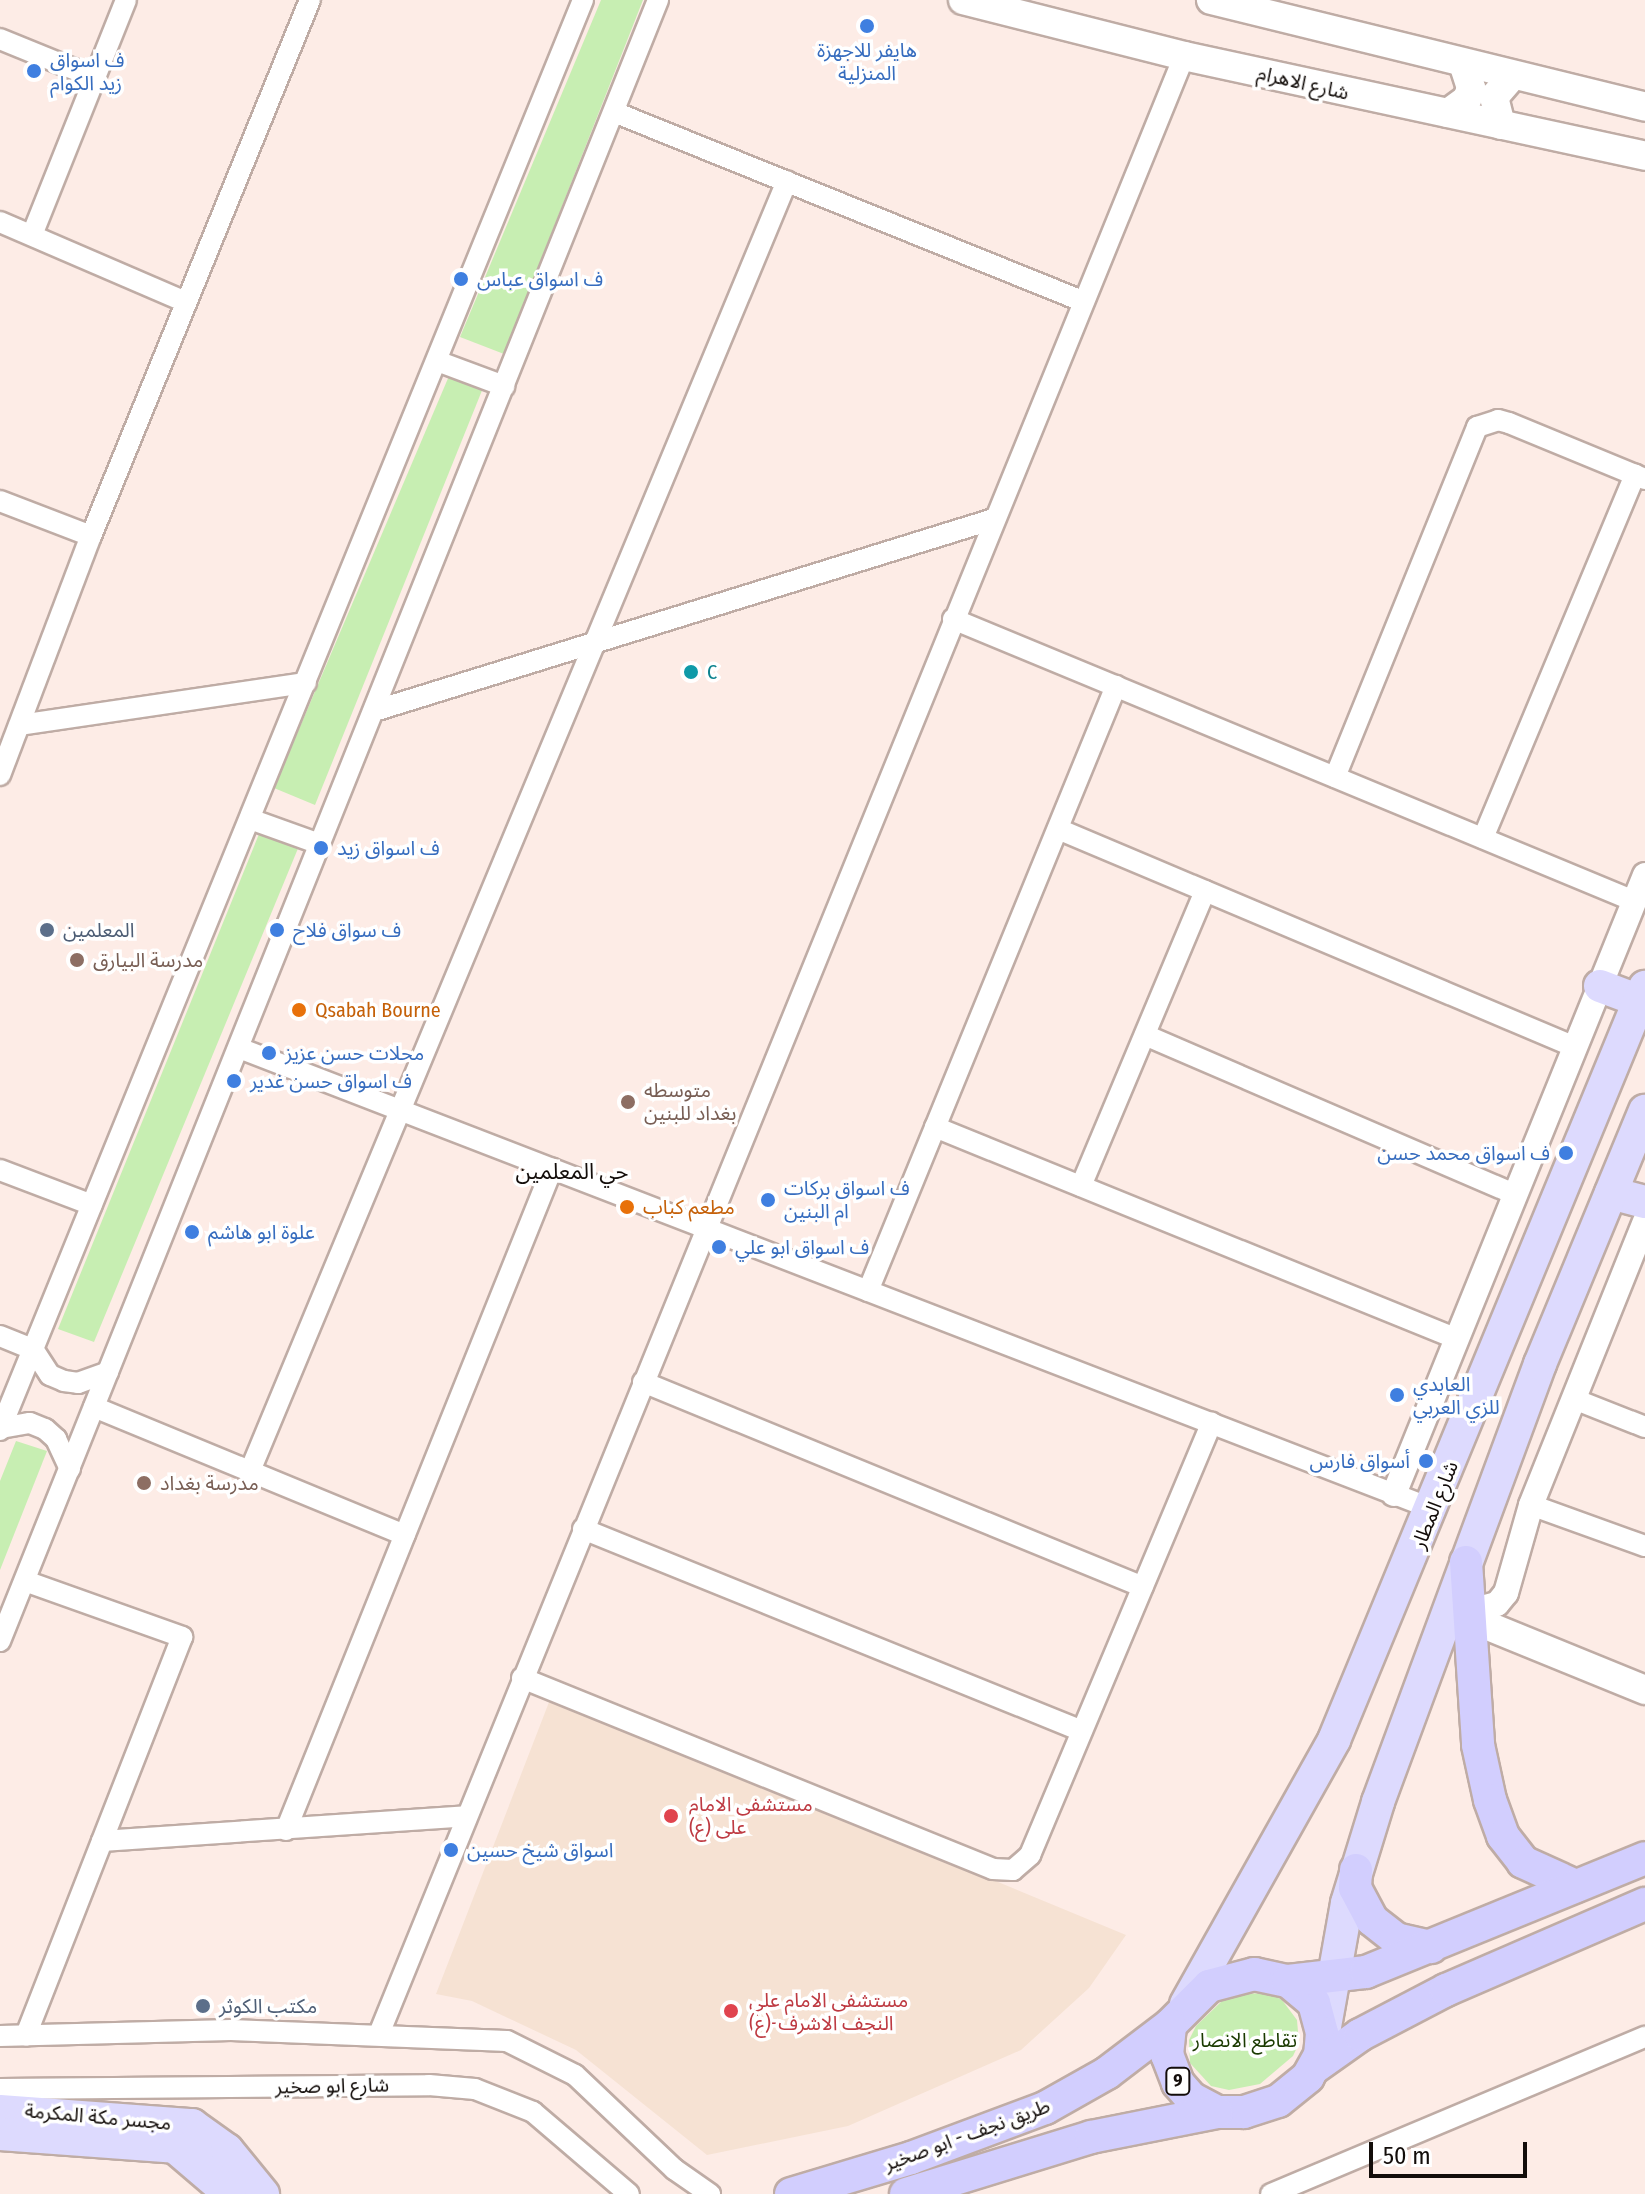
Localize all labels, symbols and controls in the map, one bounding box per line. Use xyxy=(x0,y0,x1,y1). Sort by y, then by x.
marker: هايفر للاجهزة المنزلية xyxy=(858,17,876,35)
place label: هايفر للاجهزة المنزلية xyxy=(817,38,917,85)
place label: ف اسواق زيد الكوام xyxy=(50,48,124,95)
street label: شارع الاهرام xyxy=(1255,61,1351,105)
marker: ف اسواق زيد الكوام xyxy=(25,62,43,80)
place label: ف اسواق عباس xyxy=(477,267,603,291)
marker: ف اسواق عباس xyxy=(452,270,470,288)
place label: C xyxy=(707,660,717,684)
marker: C xyxy=(682,663,700,681)
place label: ف اسواق زيد xyxy=(337,836,440,860)
marker: ف اسواق زيد xyxy=(312,839,330,857)
place label: المعلمين xyxy=(63,918,135,942)
place label: ف سواق فلاح xyxy=(293,918,401,942)
marker: المعلمين xyxy=(38,921,56,939)
marker: ف سواق فلاح xyxy=(268,921,286,939)
place label: مدرسة البيارق xyxy=(93,948,203,972)
marker: مدرسة البيارق xyxy=(68,951,86,969)
place label: Qsabah Bourne xyxy=(315,998,441,1022)
marker: Qsabah Bourne xyxy=(290,1001,308,1019)
place label: محلات حسن عزيز xyxy=(285,1041,424,1065)
marker: محلات حسن عزيز xyxy=(260,1044,278,1062)
place label: ف اسواق حسن غدير xyxy=(250,1069,412,1093)
marker: ف اسواق حسن غدير xyxy=(225,1072,243,1090)
place label: متوسطه بغداد للبنين xyxy=(644,1078,736,1125)
marker: متوسطه بغداد للبنين xyxy=(619,1093,637,1111)
place label: ف اسواق محمد حسن xyxy=(1377,1141,1550,1165)
marker: ف اسواق محمد حسن xyxy=(1557,1144,1575,1162)
district label: حي المعلمين xyxy=(515,1159,629,1185)
place label: ف اسواق بركات ام البنين xyxy=(784,1176,910,1223)
marker: ف اسواق بركات ام البنين xyxy=(759,1191,777,1209)
place label: مطعم كباب xyxy=(643,1195,735,1219)
marker: مطعم كباب xyxy=(618,1198,636,1216)
place label: علوة ابو هاشم xyxy=(208,1220,315,1244)
marker: علوة ابو هاشم xyxy=(183,1223,201,1241)
place label: ف اسواق ابو علي xyxy=(735,1235,869,1259)
marker: ف اسواق ابو علي xyxy=(710,1238,728,1256)
place label: العابدي للزي العربي xyxy=(1413,1372,1500,1419)
marker: العابدي للزي العربي xyxy=(1388,1386,1406,1404)
place label: أسواق فارس xyxy=(1310,1449,1410,1473)
marker: أسواق فارس xyxy=(1417,1452,1435,1470)
street label: شارع المطار xyxy=(1407,1458,1463,1552)
place label: مدرسة بغداد xyxy=(160,1471,259,1495)
marker: مدرسة بغداد xyxy=(135,1474,153,1492)
place label: مستشفی الامام علی (ع) xyxy=(689,1792,813,1839)
marker: مستشفی الامام علی (ع) xyxy=(660,1805,682,1827)
place label: اسواق شيخ حسين xyxy=(467,1838,613,1862)
marker: اسواق شيخ حسين xyxy=(442,1841,460,1859)
place label: مستشفى الامام علي (ع)-النجف الاشرف xyxy=(749,1988,908,2035)
place label: مكتب الكوثر xyxy=(219,1994,317,2018)
marker: مكتب الكوثر xyxy=(194,1997,212,2015)
marker: مستشفى الامام علي (ع)-النجف الاشرف xyxy=(720,2000,742,2022)
park label: تقاطع الانصار xyxy=(1193,2028,1297,2052)
road number: 9 xyxy=(1164,2067,1192,2095)
street label: شارع ابو صخير xyxy=(275,2073,389,2099)
street label: طريق نجف - ابو صخير xyxy=(881,2094,1053,2176)
street label: مجسر مكة المكرمة xyxy=(24,2099,172,2135)
scale bar xyxy=(1373,2126,1531,2176)
text: 50 m xyxy=(1383,2142,1431,2170)

